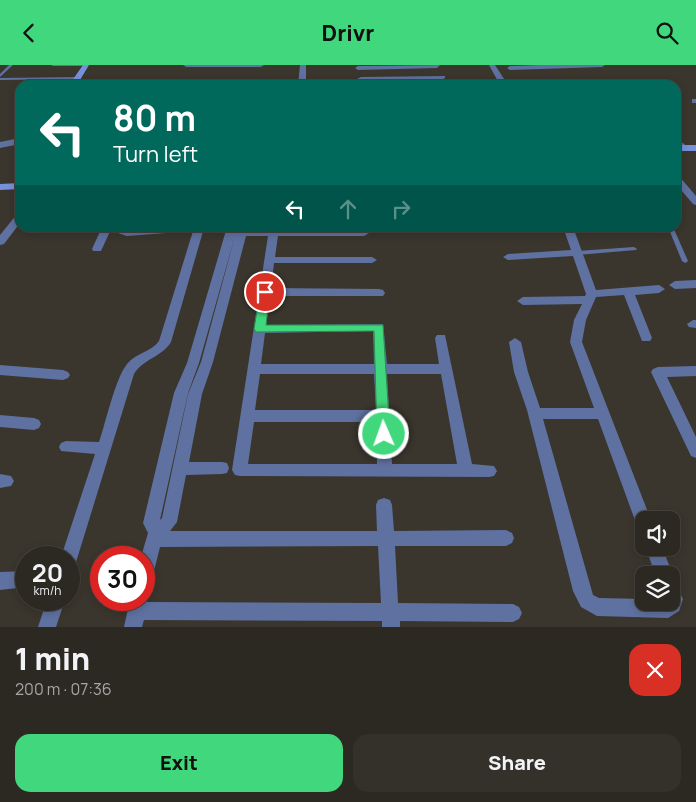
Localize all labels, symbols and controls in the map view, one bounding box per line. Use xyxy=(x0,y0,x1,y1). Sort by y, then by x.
text: Drivr xyxy=(322,18,374,48)
icon: back xyxy=(15,19,43,47)
icon: search xyxy=(653,19,681,47)
text: 80 m xyxy=(113,94,196,142)
icon: left xyxy=(30,100,95,165)
text: Turn left xyxy=(113,139,198,169)
icon: left xyxy=(281,195,309,223)
icon: ahead xyxy=(334,195,362,223)
icon: right xyxy=(387,195,415,223)
pin xyxy=(244,271,286,313)
icon: arrive xyxy=(251,278,279,306)
position arrow xyxy=(357,407,409,459)
map controls xyxy=(635,511,680,611)
button: sound xyxy=(635,511,680,556)
speed limit sign: 30 xyxy=(90,546,155,611)
text: 20 xyxy=(32,555,63,590)
button: layers xyxy=(635,566,680,611)
text: km/h xyxy=(34,582,61,599)
text: 1 min xyxy=(15,638,90,679)
button: close xyxy=(629,644,681,696)
text: 200 m · 07:36 xyxy=(15,678,112,700)
button: Exit xyxy=(15,734,343,792)
button: Share xyxy=(353,734,681,792)

